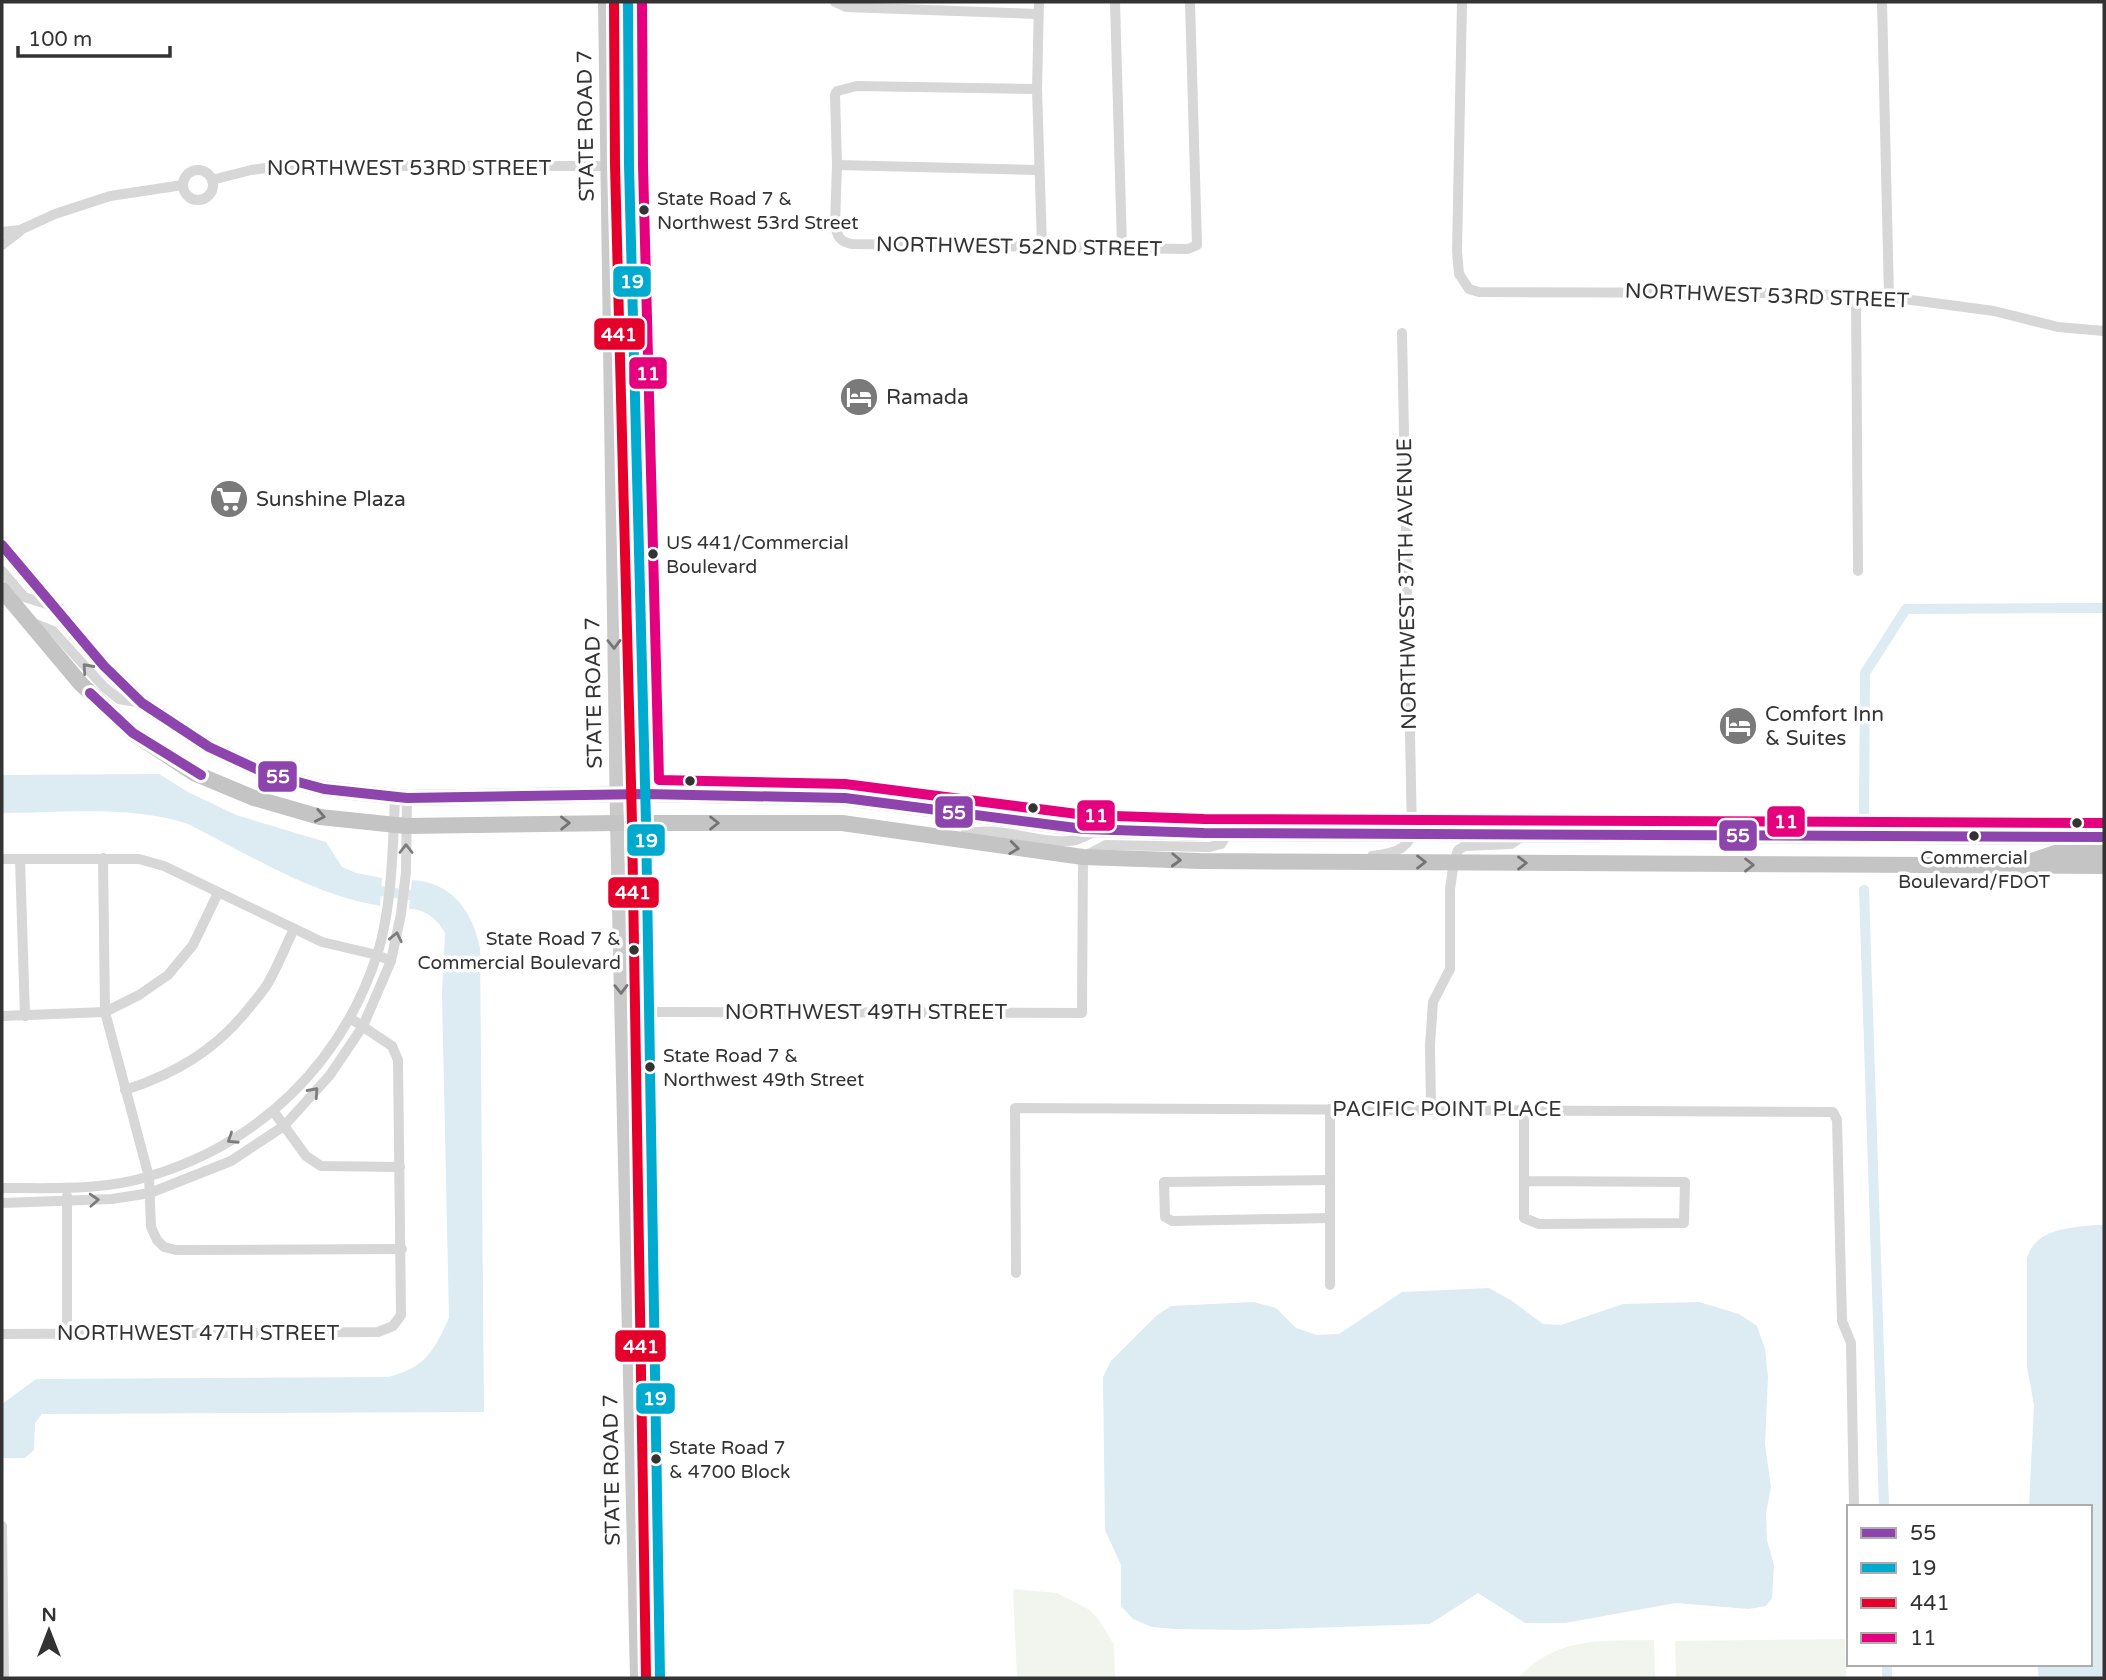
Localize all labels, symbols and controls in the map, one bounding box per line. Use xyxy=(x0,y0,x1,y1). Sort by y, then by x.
scale bar xyxy=(18,14,170,58)
text: 100 m xyxy=(28,27,92,52)
street label: STATE ROAD 7 xyxy=(572,50,600,202)
street label: NORTHWEST 53RD STREET xyxy=(267,156,552,181)
place label: State Road 7 & Northwest 53rd Street xyxy=(657,188,858,234)
marker: State Road 7 & Northwest 53rd Street xyxy=(637,203,651,217)
street label: NORTHWEST 52ND STREET xyxy=(876,232,1163,262)
line badge: 19 xyxy=(612,265,652,298)
text: 19 xyxy=(620,271,644,293)
street label: NORTHWEST 53RD STREET xyxy=(1624,279,1910,313)
line badge: 441 xyxy=(593,317,646,351)
text: 441 xyxy=(601,324,637,346)
line badge: 11 xyxy=(628,356,668,390)
text: 11 xyxy=(636,363,660,385)
hotel icon: Ramada xyxy=(838,376,880,418)
place label: Ramada xyxy=(886,385,969,410)
street label: NORTHWEST 37TH AVENUE xyxy=(1392,438,1422,730)
supermarket icon: Sunshine Plaza xyxy=(208,478,250,520)
place label: Sunshine Plaza xyxy=(256,487,406,512)
place label: US 441/Commercial Boulevard xyxy=(666,532,849,578)
marker: US 441/Commercial Boulevard xyxy=(646,547,660,561)
street label: STATE ROAD 7 xyxy=(580,617,608,769)
one-way arrow xyxy=(606,639,622,649)
one-way arrow xyxy=(83,663,95,676)
place label: Comfort Inn & Suites xyxy=(1765,702,1884,751)
hotel icon: Comfort Inn & Suites xyxy=(1717,705,1759,747)
line badge: 55 xyxy=(257,760,298,793)
text: 55 xyxy=(266,766,290,788)
unlabelled marker xyxy=(683,774,697,788)
line badge: 55 xyxy=(934,795,974,829)
line badge: 11 xyxy=(1076,799,1116,832)
unlabelled marker xyxy=(1026,801,1040,815)
text: 55 xyxy=(942,802,966,824)
text: 11 xyxy=(1084,805,1108,827)
line badge: 11 xyxy=(1766,805,1806,838)
one-way arrow xyxy=(314,808,326,823)
text: 11 xyxy=(1774,811,1798,833)
one-way arrow xyxy=(710,815,720,831)
one-way arrow xyxy=(560,816,571,831)
unlabelled marker xyxy=(2070,816,2084,830)
line badge: 55 xyxy=(1718,819,1758,852)
line badge: 19 xyxy=(626,823,666,857)
text: 55 xyxy=(1726,825,1750,847)
marker: Commercial Boulevard/FDOT xyxy=(1967,829,1981,843)
text: 19 xyxy=(634,830,658,852)
one-way arrow xyxy=(1008,840,1019,855)
one-way arrow xyxy=(398,843,414,854)
place label: Commercial Boulevard/FDOT xyxy=(1898,847,2050,893)
one-way arrow xyxy=(1171,853,1182,868)
one-way arrow xyxy=(1417,854,1427,870)
one-way arrow xyxy=(1517,855,1528,871)
one-way arrow xyxy=(1745,857,1755,873)
line badge: 441 xyxy=(607,876,660,909)
text: 441 xyxy=(615,882,651,904)
place label: State Road 7 & Commercial Boulevard xyxy=(418,928,621,974)
one-way arrow xyxy=(387,931,402,943)
marker: State Road 7 & Commercial Boulevard xyxy=(627,943,641,957)
one-way arrow xyxy=(613,984,629,995)
street label: NORTHWEST 49TH STREET xyxy=(725,1000,1007,1025)
place label: State Road 7 & Northwest 49th Street xyxy=(663,1045,864,1091)
marker: State Road 7 & Northwest 49th Street xyxy=(643,1060,657,1074)
one-way arrow xyxy=(306,1087,319,1100)
street label: PACIFIC POINT PLACE xyxy=(1332,1097,1562,1122)
one-way arrow xyxy=(227,1131,240,1144)
one-way arrow xyxy=(89,1193,100,1208)
street label: NORTHWEST 47TH STREET xyxy=(57,1321,339,1346)
line badge: 441 xyxy=(614,1329,667,1363)
text: 441 xyxy=(623,1336,659,1358)
line badge: 19 xyxy=(635,1382,676,1415)
text: 19 xyxy=(643,1388,667,1410)
street label: STATE ROAD 7 xyxy=(598,1394,626,1546)
place label: State Road 7 & 4700 Block xyxy=(669,1437,790,1483)
marker: State Road 7 & 4700 Block xyxy=(649,1452,663,1466)
legend xyxy=(1847,1505,2092,1666)
text: 55 xyxy=(1910,1521,1936,1546)
text: 19 xyxy=(1910,1556,1936,1581)
text: 441 xyxy=(1910,1591,1950,1616)
north arrow xyxy=(14,1596,84,1666)
text: N xyxy=(41,1604,57,1626)
text: 11 xyxy=(1910,1626,1936,1651)

